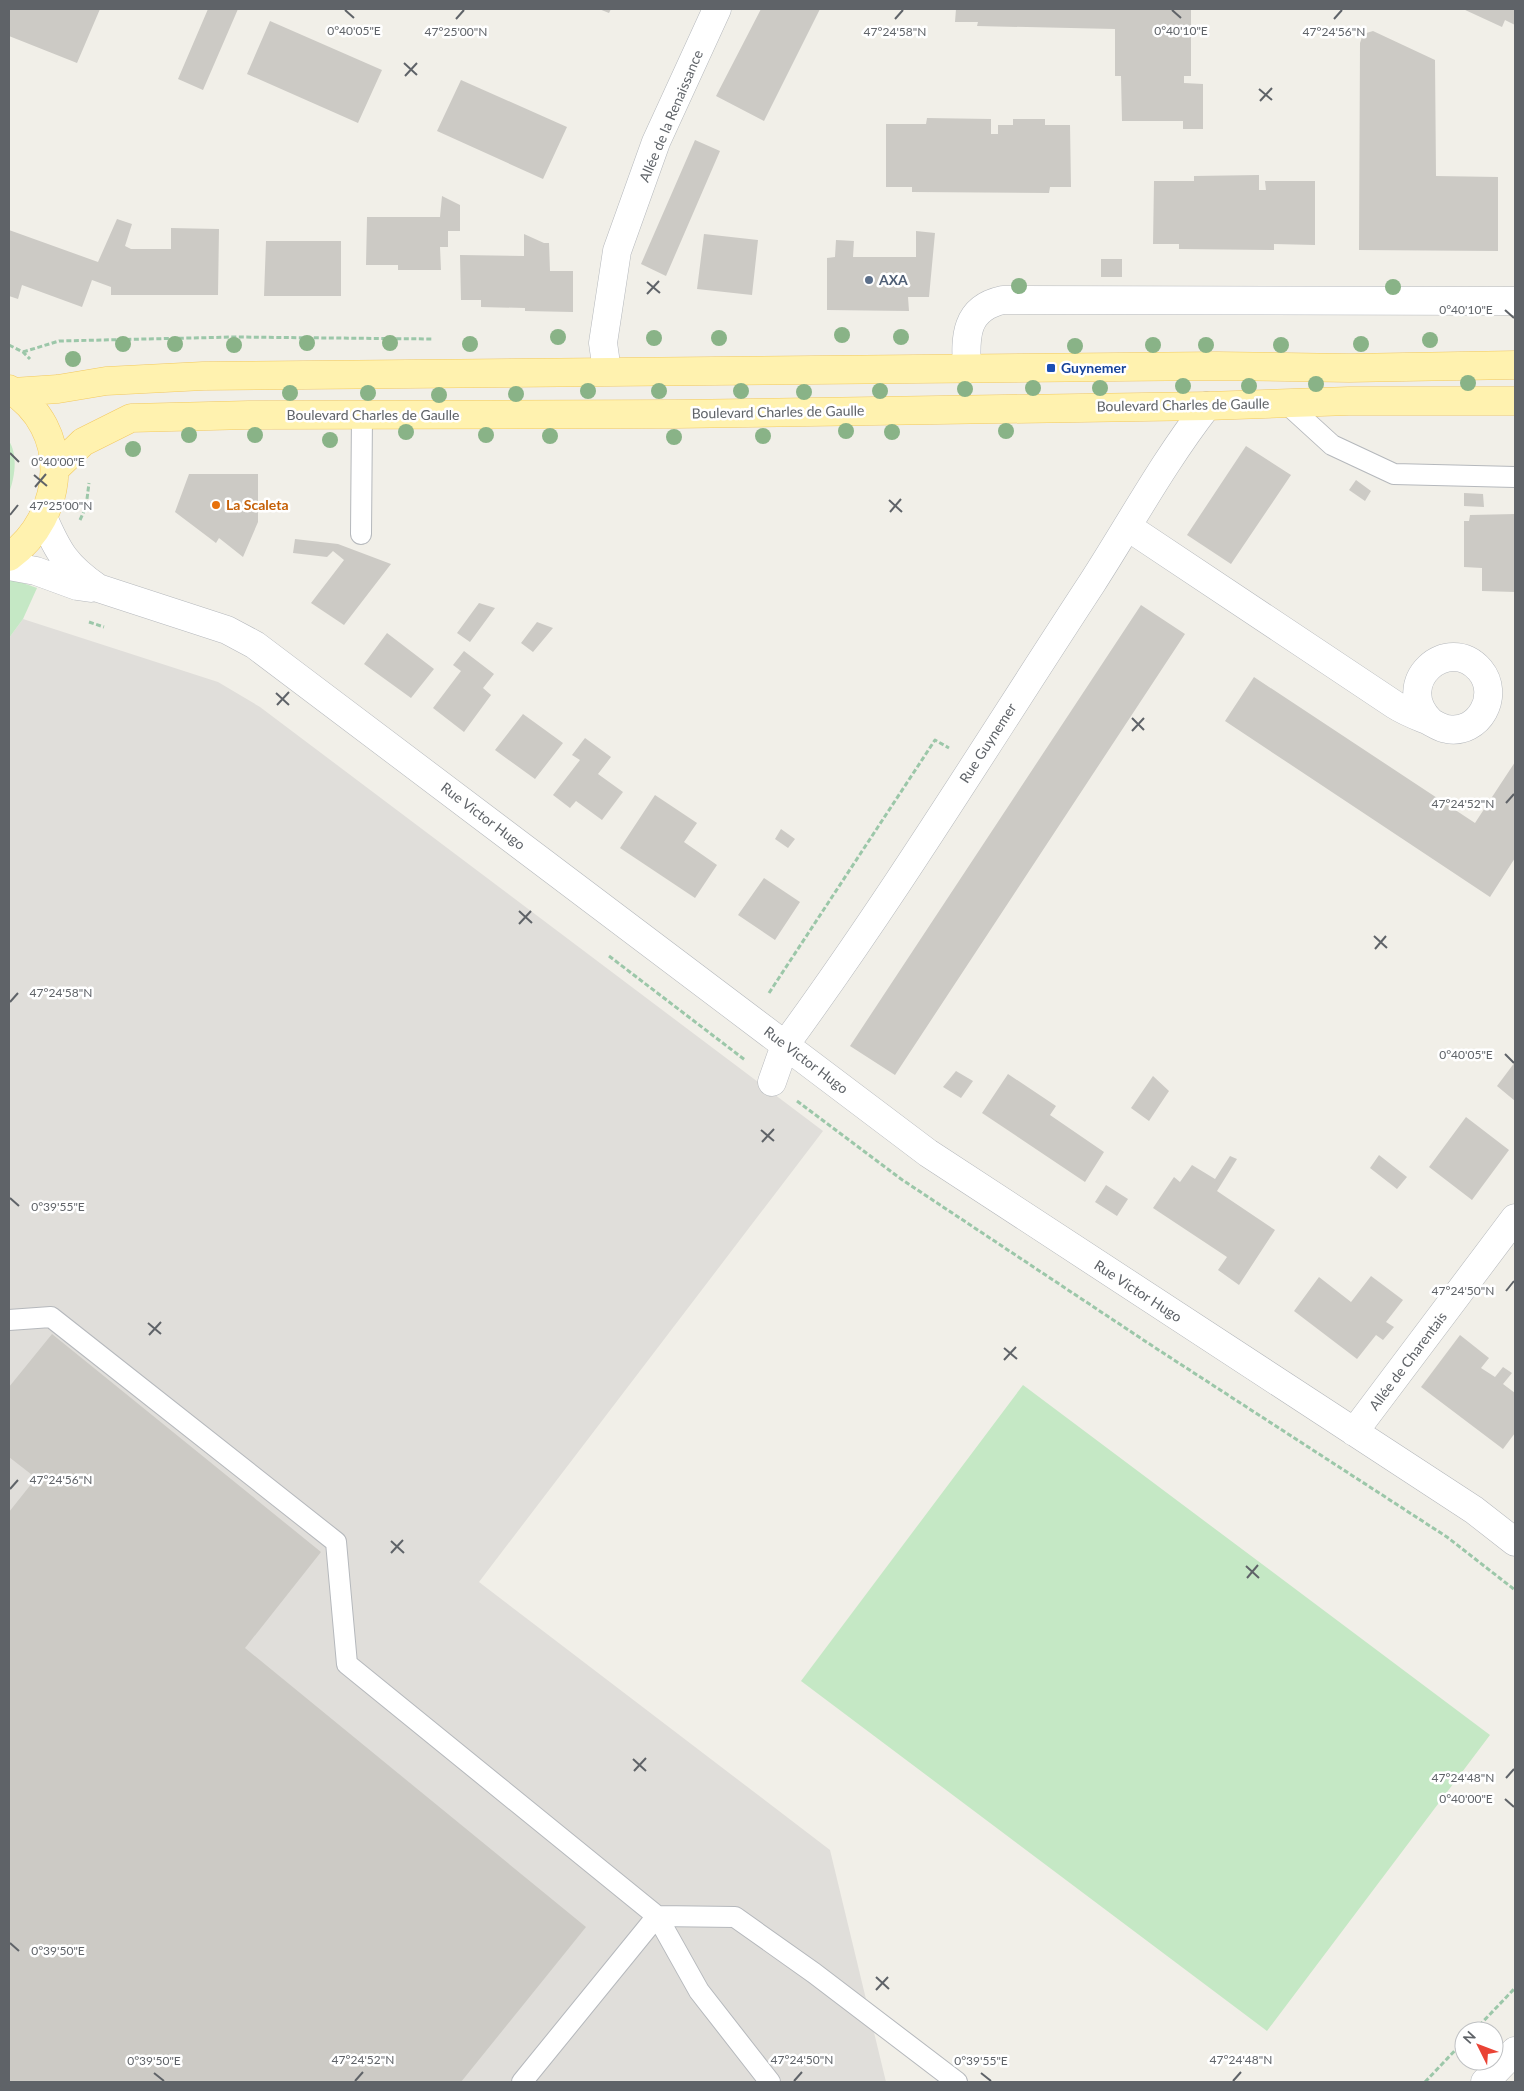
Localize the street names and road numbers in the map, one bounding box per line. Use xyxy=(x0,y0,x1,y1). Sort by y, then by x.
street label: Allée de la Renaissance xyxy=(635,47,706,184)
street label: Boulevard Charles de Gaulle xyxy=(1096,394,1270,415)
street label: Boulevard Charles de Gaulle xyxy=(691,401,865,422)
street label: Boulevard Charles de Gaulle xyxy=(287,406,459,423)
street label: Rue Guynemer xyxy=(956,700,1020,786)
street label: Rue Victor Hugo xyxy=(438,778,529,853)
street label: Rue Victor Hugo xyxy=(761,1022,852,1097)
street label: Rue Victor Hugo xyxy=(1091,1256,1185,1325)
street label: Allée de Charentais xyxy=(1365,1308,1450,1413)

